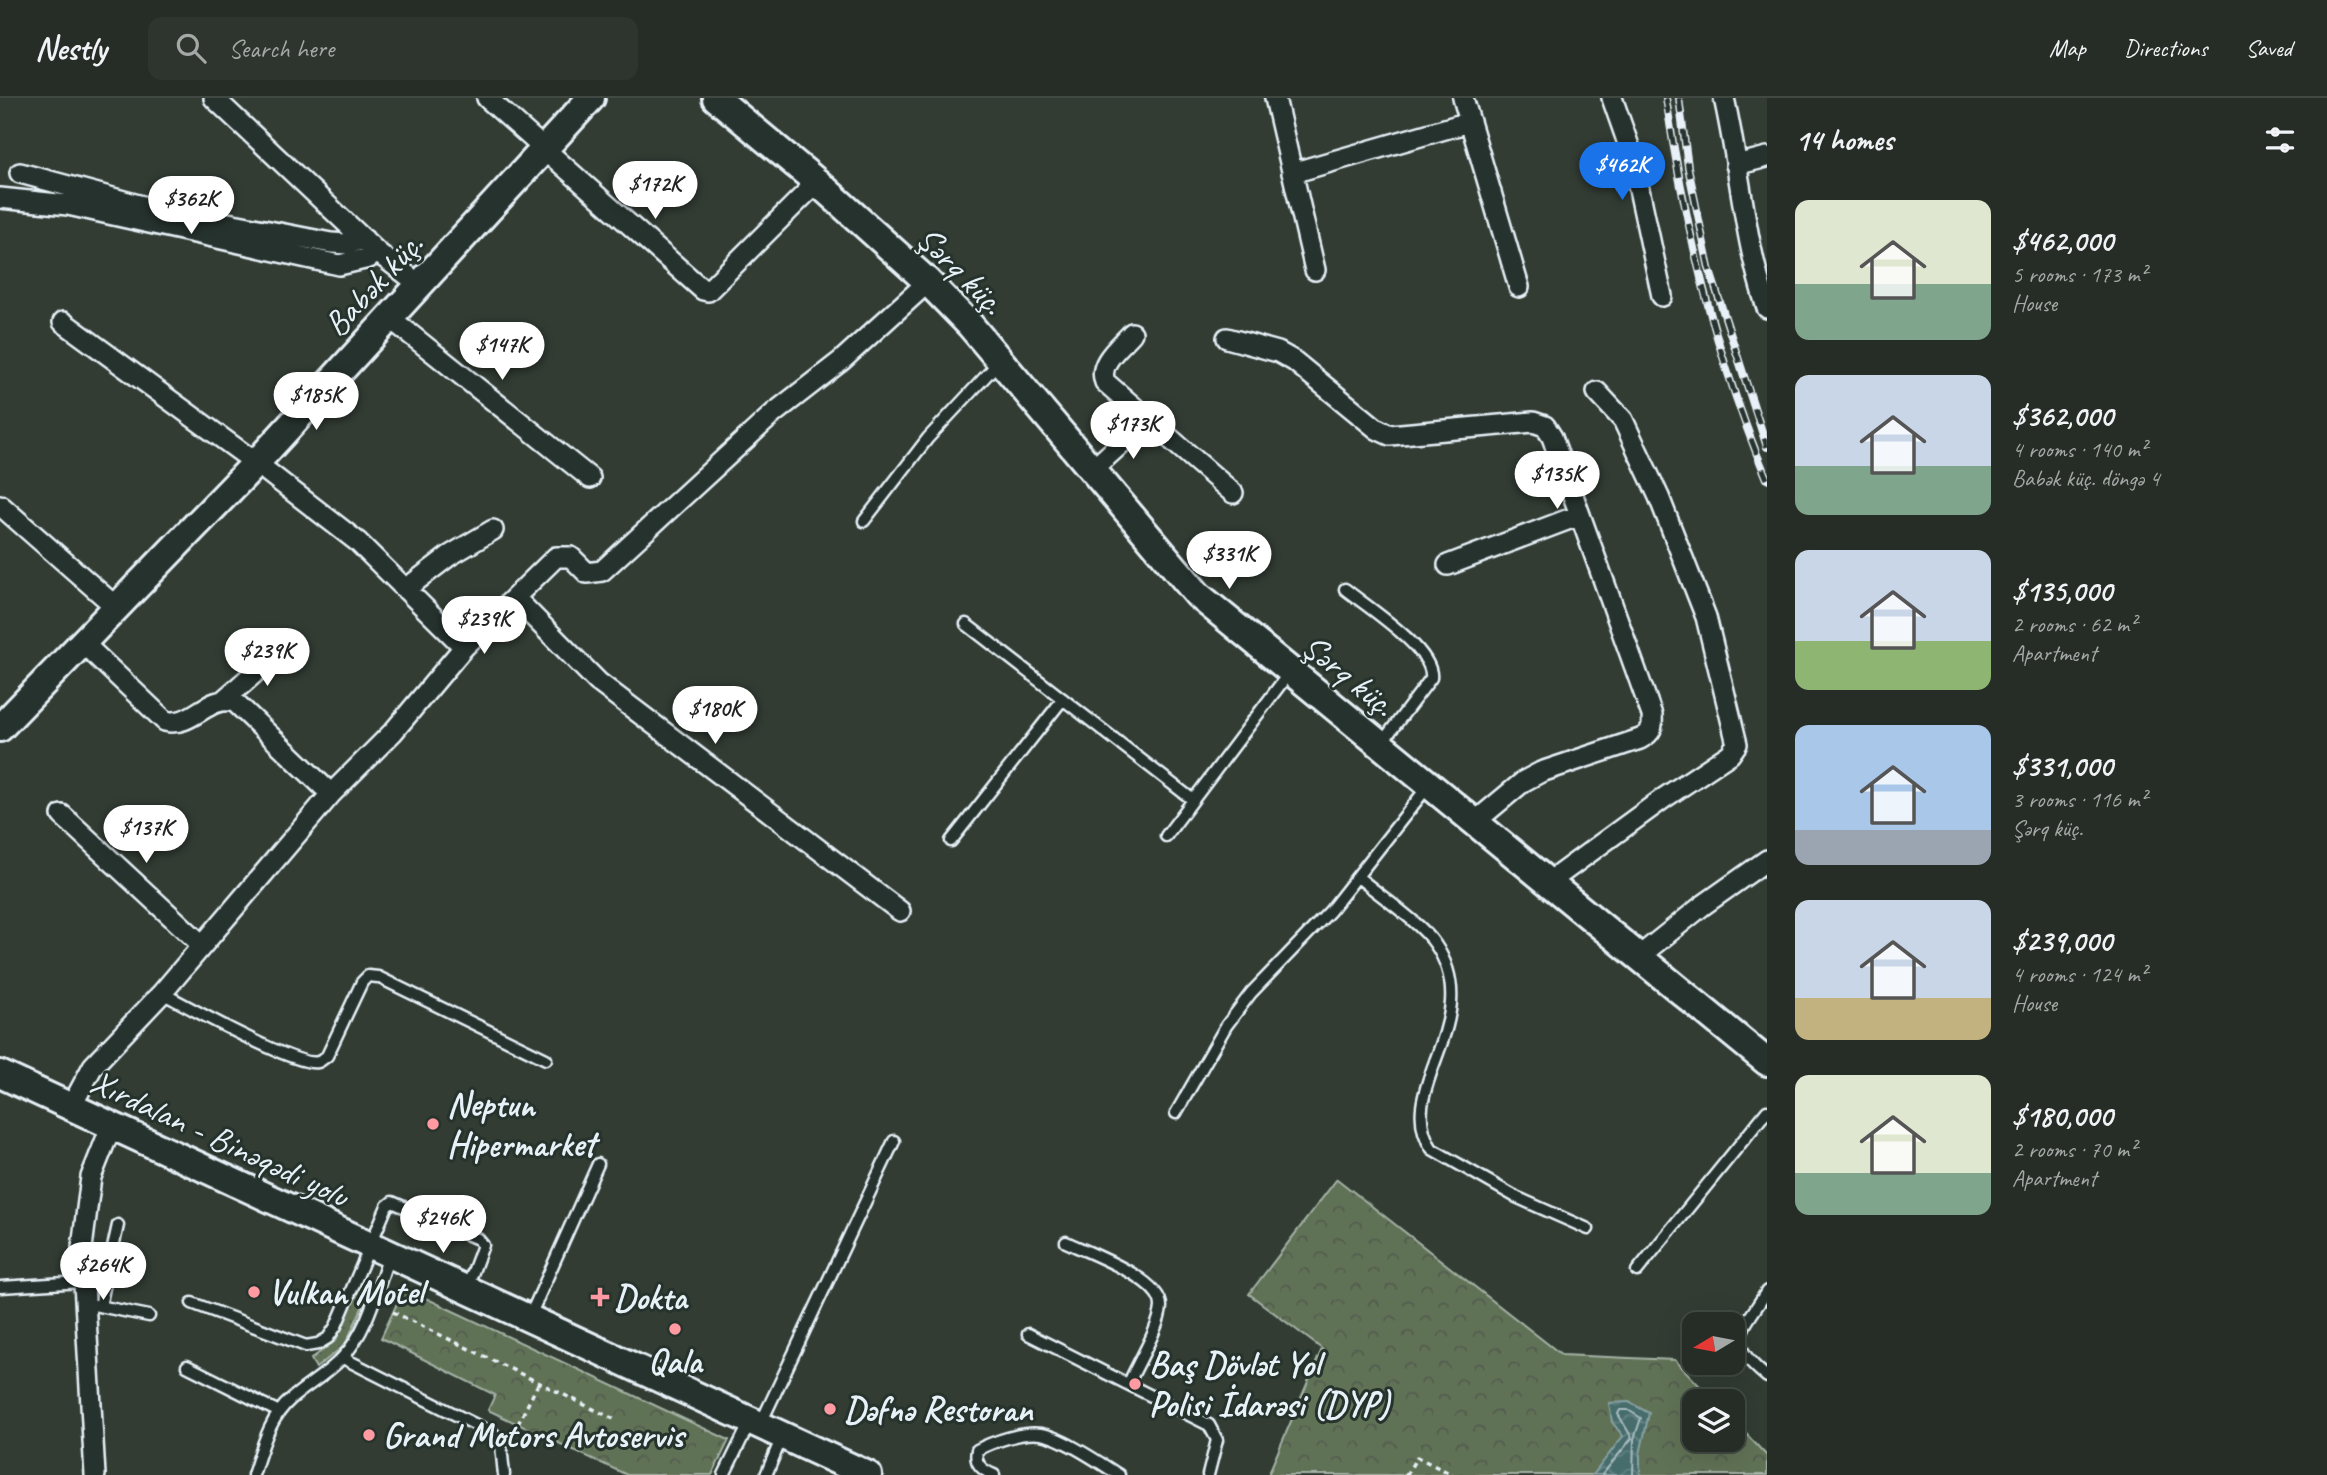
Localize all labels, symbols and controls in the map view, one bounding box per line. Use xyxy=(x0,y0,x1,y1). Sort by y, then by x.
search box xyxy=(148,17,638,80)
text: Nestly xyxy=(35,27,106,69)
icon: search xyxy=(172,29,210,67)
text: Search here xyxy=(228,32,334,65)
text: Map xyxy=(2049,33,2086,63)
text: Directions xyxy=(2124,33,2207,63)
text: Saved xyxy=(2245,33,2292,63)
text: 14 homes xyxy=(1795,121,1893,159)
icon: filters xyxy=(2261,121,2299,159)
pin: $462K xyxy=(1573,142,1671,202)
text: $462K xyxy=(1595,150,1649,179)
pin: $172K xyxy=(606,162,704,221)
text: $172K xyxy=(629,169,682,198)
pin: $362K xyxy=(142,176,240,236)
text: $362K xyxy=(164,184,218,213)
street label: Şərq küç. xyxy=(907,216,1015,324)
text: $462,000 xyxy=(2012,222,2113,260)
street label: Babək küç. xyxy=(314,223,433,346)
icon: home xyxy=(1851,228,1935,312)
text: 5 rooms · 173 m² xyxy=(2012,260,2147,289)
text: House xyxy=(2012,289,2057,318)
pin: $147K xyxy=(453,322,551,382)
text: $147K xyxy=(476,330,529,359)
pin: $185K xyxy=(267,372,365,432)
text: $185K xyxy=(290,380,342,409)
text: $362,000 xyxy=(2012,397,2113,435)
pin: $173K xyxy=(1084,402,1182,461)
icon: home xyxy=(1851,403,1935,487)
text: $173K xyxy=(1107,409,1160,438)
text: 4 rooms · 140 m² xyxy=(2012,435,2147,464)
pin: $135K xyxy=(1508,452,1606,511)
text: $135K xyxy=(1531,459,1583,488)
text: Babək küç. döngə 4 xyxy=(2012,464,2160,493)
pin: $331K xyxy=(1180,532,1278,591)
text: $331K xyxy=(1202,539,1256,568)
text: $135,000 xyxy=(2012,572,2112,610)
icon: home xyxy=(1851,578,1935,662)
pin: $239K xyxy=(435,596,533,656)
text: $239K xyxy=(458,604,510,633)
text: 2 rooms · 62 m² xyxy=(2012,610,2136,639)
street label: Şərq küç. xyxy=(1293,624,1405,727)
pin: $239K xyxy=(218,628,316,688)
text: $239K xyxy=(241,636,293,665)
text: Apartment xyxy=(2012,639,2097,668)
pin: $180K xyxy=(666,686,764,746)
text: $180K xyxy=(688,694,742,723)
text: $331,000 xyxy=(2012,747,2112,785)
icon: home xyxy=(1851,753,1935,837)
text: 3 rooms · 116 m² xyxy=(2012,785,2147,814)
pin: $137K xyxy=(97,806,195,865)
text: $137K xyxy=(120,813,173,842)
text: Şərq küç. xyxy=(2012,814,2083,843)
text: $239,000 xyxy=(2012,922,2112,960)
icon: home xyxy=(1851,928,1935,1012)
text: 4 rooms · 124 m² xyxy=(2012,960,2147,989)
text: House xyxy=(2012,989,2057,1018)
street label: Xırdalan - Binəqədi yolu xyxy=(84,1059,358,1219)
place label: Neptun Hipermarket xyxy=(447,1082,601,1167)
text: $180,000 xyxy=(2012,1097,2112,1135)
icon: home xyxy=(1851,1103,1935,1187)
marker: Neptun Hipermarket xyxy=(425,1116,441,1132)
text: 2 rooms · 70 m² xyxy=(2012,1135,2136,1164)
text: Apartment xyxy=(2012,1164,2097,1193)
pin: $246K xyxy=(394,1196,492,1255)
text: $246K xyxy=(416,1203,470,1232)
pin: $264K xyxy=(54,1242,152,1302)
text: $264K xyxy=(76,1250,130,1279)
place label: Vulkan Motel xyxy=(268,1270,430,1315)
place label: Dokta xyxy=(614,1275,689,1320)
marker: Vulkan Motel xyxy=(246,1284,262,1300)
marker: Dokta xyxy=(592,1289,608,1305)
north arrow xyxy=(1682,1312,1745,1376)
map controls xyxy=(1682,1312,1745,1452)
marker: Qala xyxy=(667,1321,683,1337)
place label: Qala xyxy=(648,1339,704,1384)
place label: Baş Dövlət Yol Polisi İdarəsi (DYP) xyxy=(1149,1342,1392,1427)
marker: Baş Dövlət Yol Polisi İdarəsi (DYP) xyxy=(1127,1376,1143,1392)
place label: Dəfnə Restoran xyxy=(844,1387,1033,1432)
button: layers xyxy=(1682,1389,1745,1452)
marker: Dəfnə Restoran xyxy=(822,1401,838,1417)
place label: Grand Motors Avtoservis xyxy=(383,1413,687,1458)
marker: Grand Motors Avtoservis xyxy=(361,1427,377,1443)

